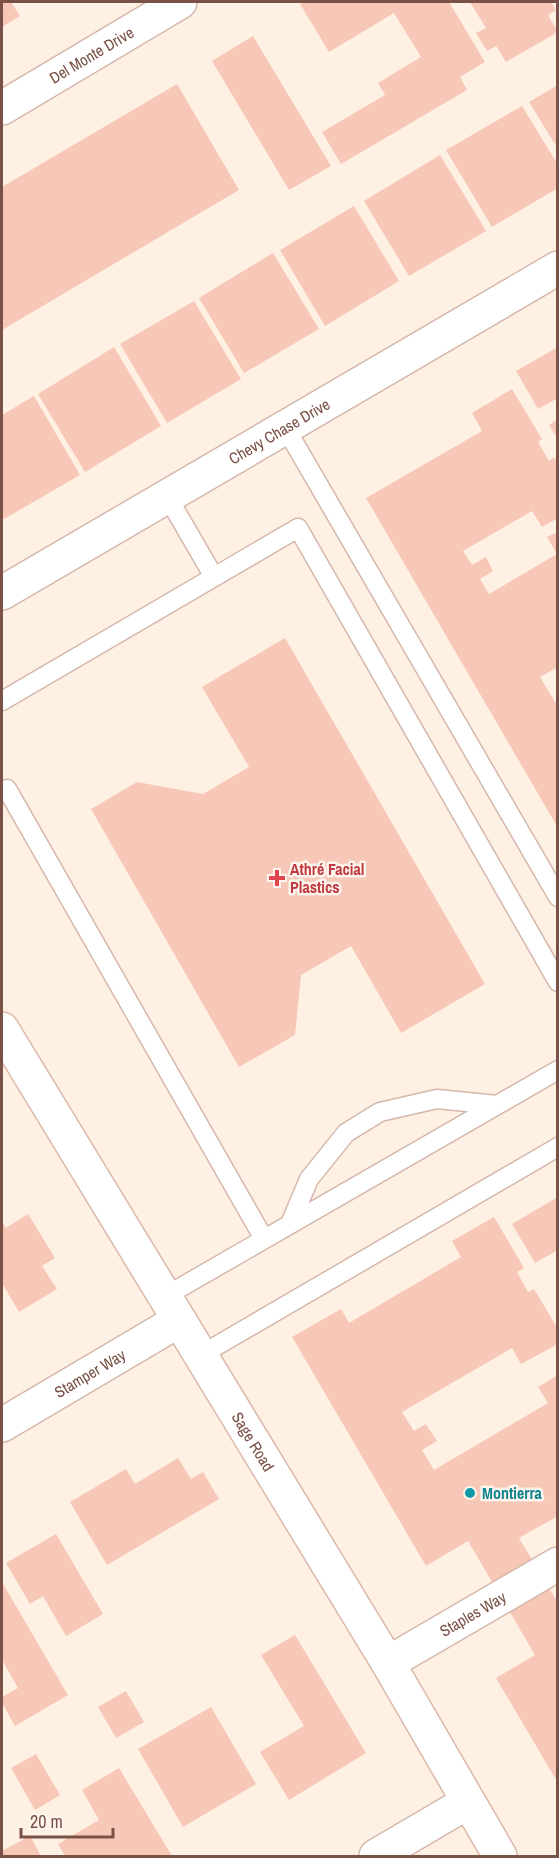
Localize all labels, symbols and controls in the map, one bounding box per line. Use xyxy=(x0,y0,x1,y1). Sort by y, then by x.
street label: Del Monte Drive xyxy=(45,21,138,89)
street label: Chevy Chase Drive xyxy=(224,393,334,469)
place label: Athré Facial Plastics xyxy=(290,858,364,898)
marker: Athré Facial Plastics xyxy=(268,869,286,887)
street label: Stamper Way xyxy=(50,1343,130,1403)
street label: Sage Road xyxy=(227,1408,280,1475)
place label: Montierra xyxy=(482,1482,542,1504)
marker: Montierra xyxy=(463,1486,477,1500)
street label: Staples Way xyxy=(436,1586,510,1642)
scale bar xyxy=(21,1801,112,1839)
text: 20 m xyxy=(30,1809,63,1834)

